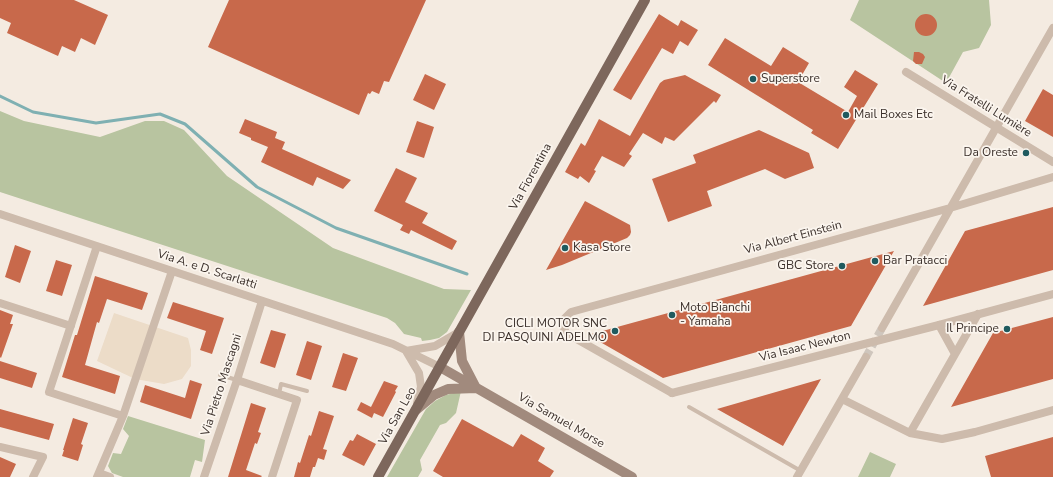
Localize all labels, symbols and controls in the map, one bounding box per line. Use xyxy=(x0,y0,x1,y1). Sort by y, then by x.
place label: Superstore xyxy=(761,72,820,86)
street label: Via Fratelli Lumière xyxy=(938,73,1034,141)
marker: Superstore xyxy=(748,74,758,84)
place label: Mail Boxes Etc xyxy=(854,108,933,122)
marker: Mail Boxes Etc xyxy=(841,110,851,120)
street label: Via Fiorentina xyxy=(507,141,555,213)
place label: Da Oreste xyxy=(964,146,1018,160)
marker: Da Oreste xyxy=(1021,148,1031,158)
street label: Via Albert Einstein xyxy=(743,218,843,258)
place label: Kasa Store xyxy=(573,241,631,255)
marker: Kasa Store xyxy=(560,243,570,253)
street label: Via A. e D. Scarlatti xyxy=(156,247,258,293)
place label: Bar Pratacci xyxy=(883,254,947,268)
marker: Bar Pratacci xyxy=(870,256,880,266)
place label: GBC Store xyxy=(777,259,834,273)
marker: GBC Store xyxy=(837,261,847,271)
place label: Moto Bianchi - Yamaha xyxy=(680,301,750,329)
marker: Moto Bianchi - Yamaha xyxy=(667,310,677,320)
place label: CICLI MOTOR SNC DI PASQUINI ADELMO xyxy=(482,317,607,345)
place label: Il Principe xyxy=(946,322,999,336)
marker: Il Principe xyxy=(1002,324,1012,334)
marker: CICLI MOTOR SNC DI PASQUINI ADELMO xyxy=(610,326,620,336)
street label: Via Isaac Newton xyxy=(758,329,852,365)
street label: Via Pietro Mascagni xyxy=(199,332,245,438)
street label: Via San Leo xyxy=(376,385,420,447)
street label: Via Samuel Morse xyxy=(515,390,607,452)

